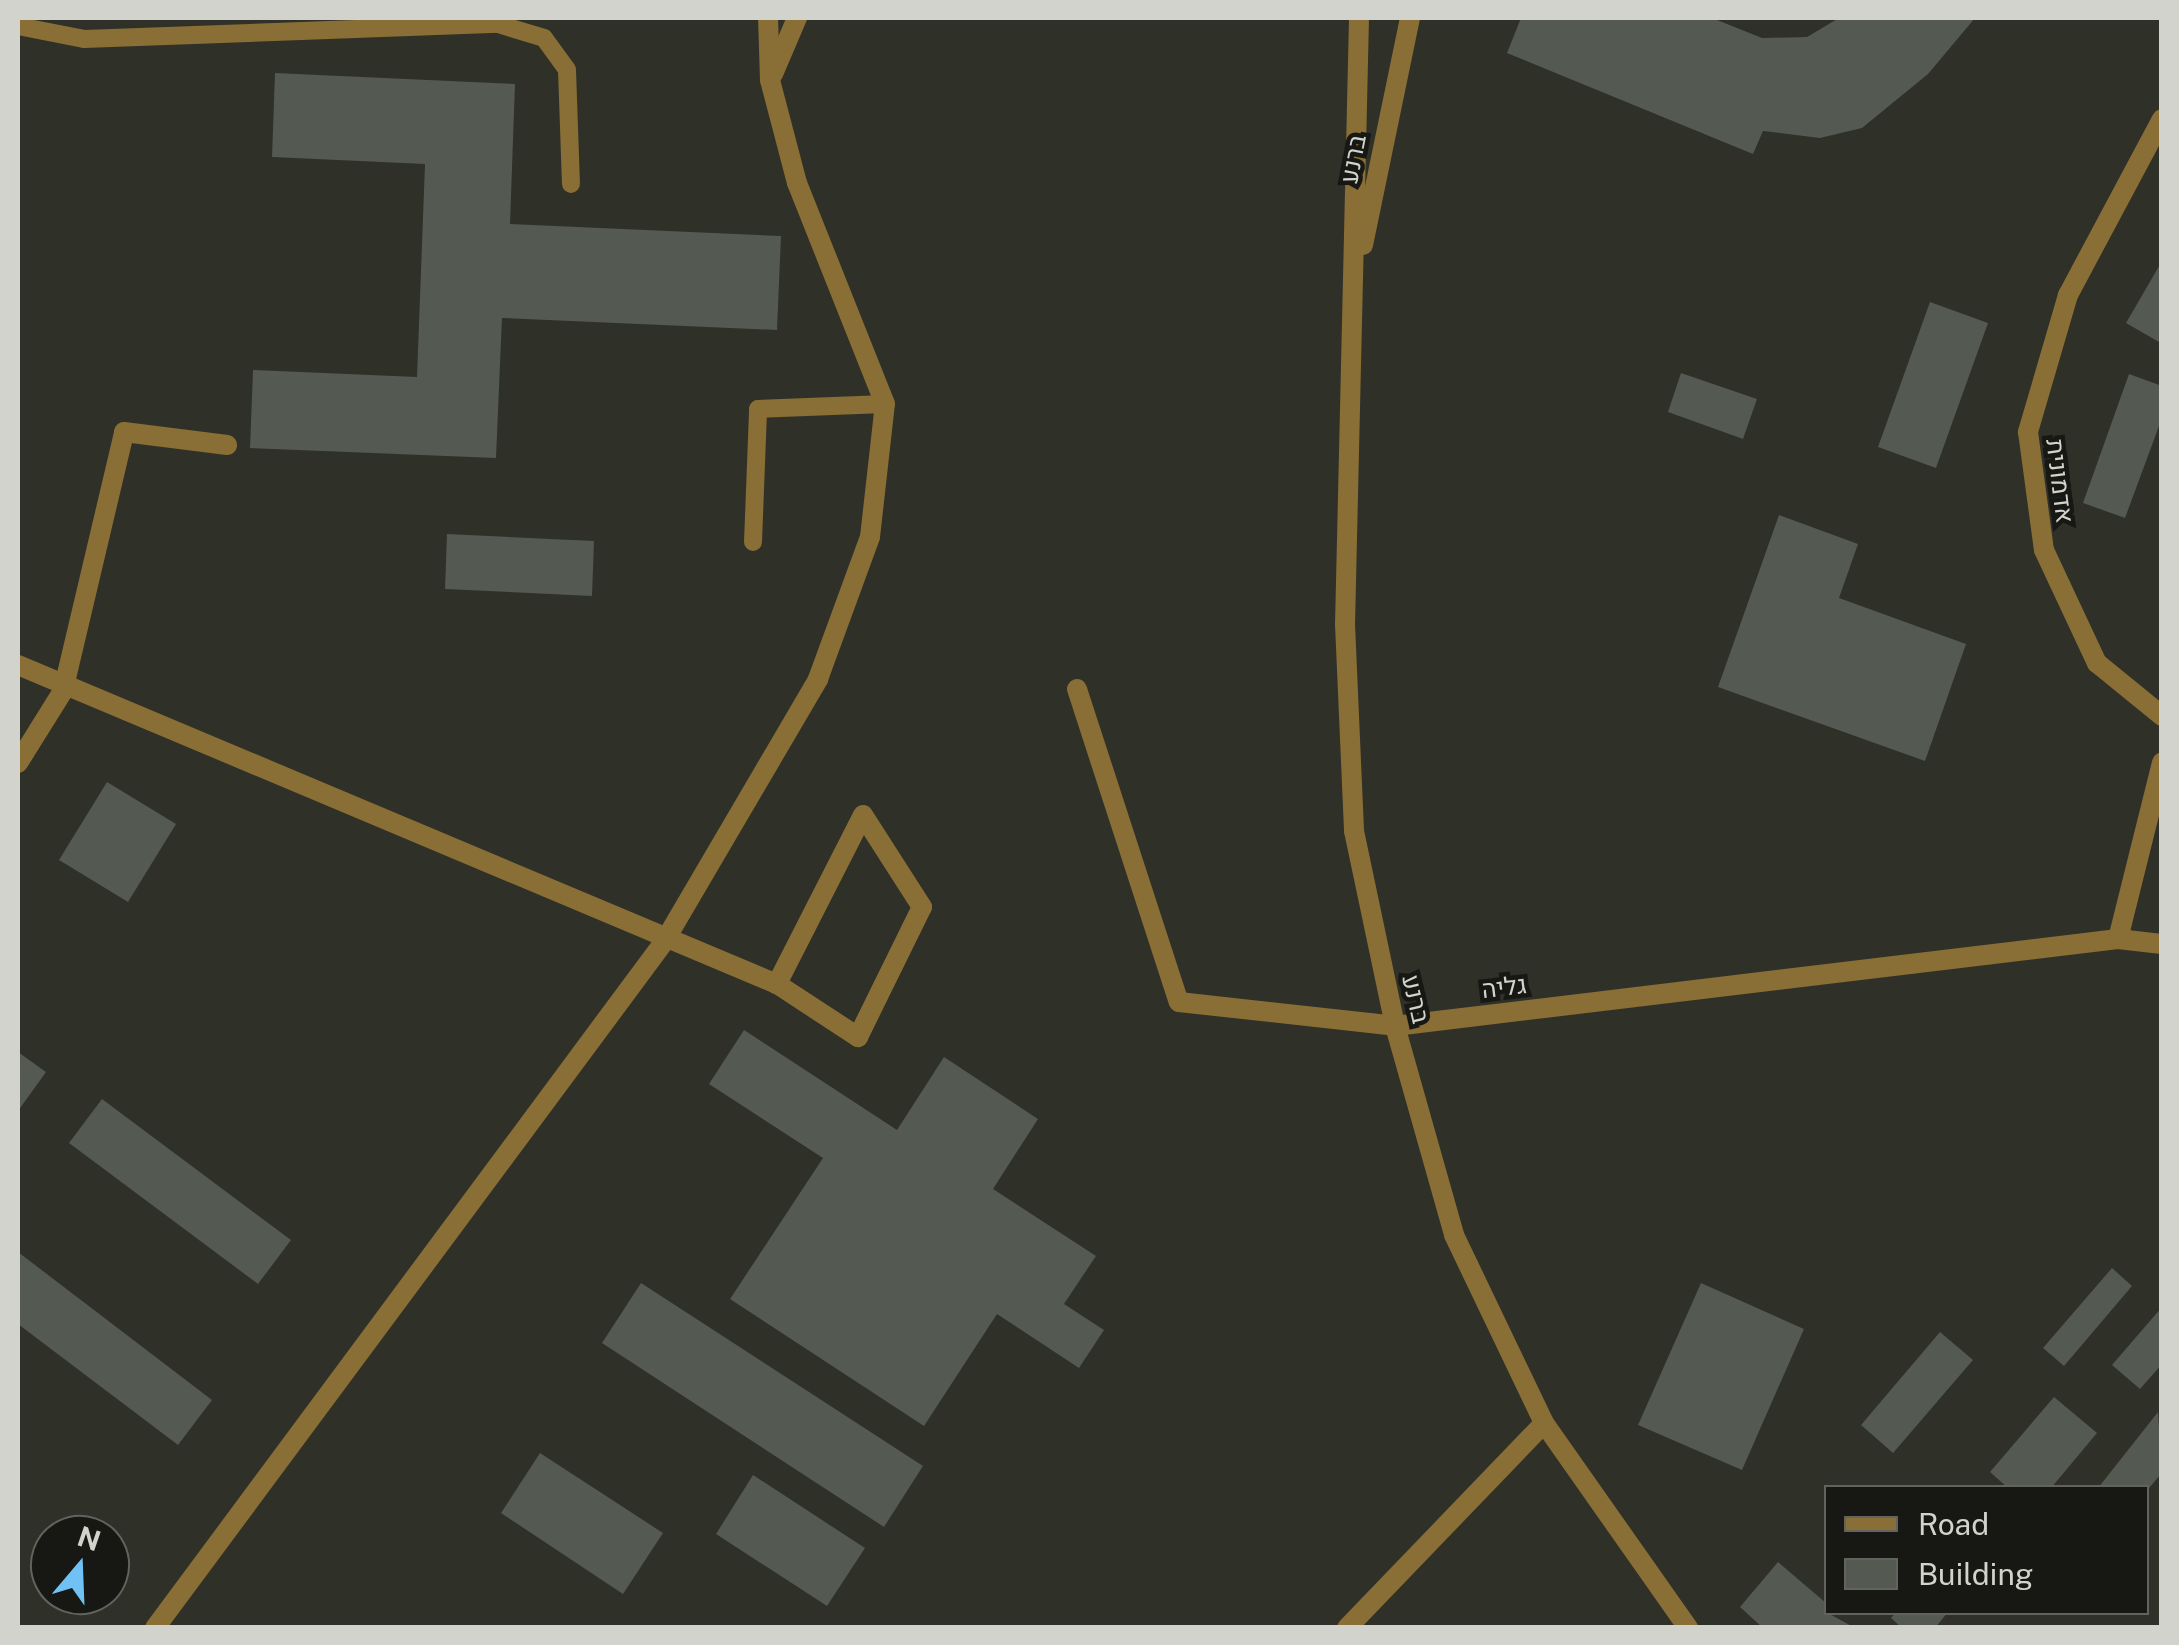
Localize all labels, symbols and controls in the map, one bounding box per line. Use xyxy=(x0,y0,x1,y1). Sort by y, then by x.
street label: ברנע xyxy=(1334,132,1372,186)
street label: אדמונית xyxy=(2040,437,2080,525)
street label: גליה xyxy=(1480,969,1528,1005)
street label: ברנע xyxy=(1396,972,1436,1026)
legend xyxy=(1824,1485,2149,1615)
text: Road xyxy=(1918,1506,1989,1542)
north arrow xyxy=(30,1515,130,1615)
text: N xyxy=(74,1519,105,1557)
text: Building xyxy=(1918,1556,2033,1592)

